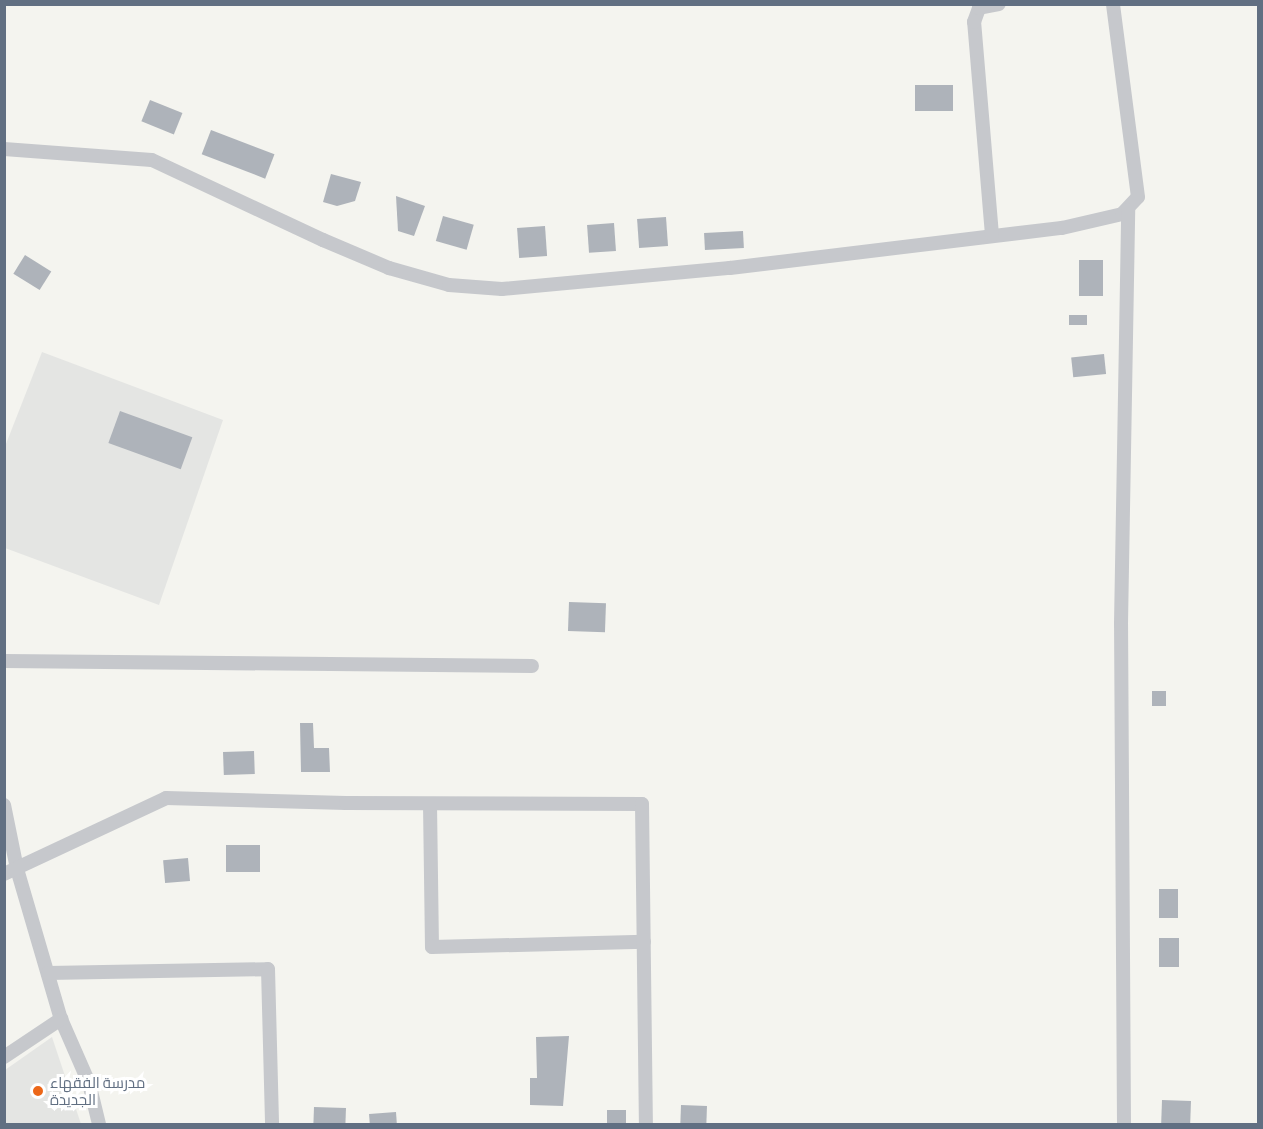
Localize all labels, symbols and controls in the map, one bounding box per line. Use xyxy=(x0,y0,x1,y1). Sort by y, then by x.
place label: مدرسة الفقهاء الجديدة xyxy=(50,1073,145,1108)
marker: مدرسة الفقهاء الجديدة xyxy=(31,1084,45,1098)

